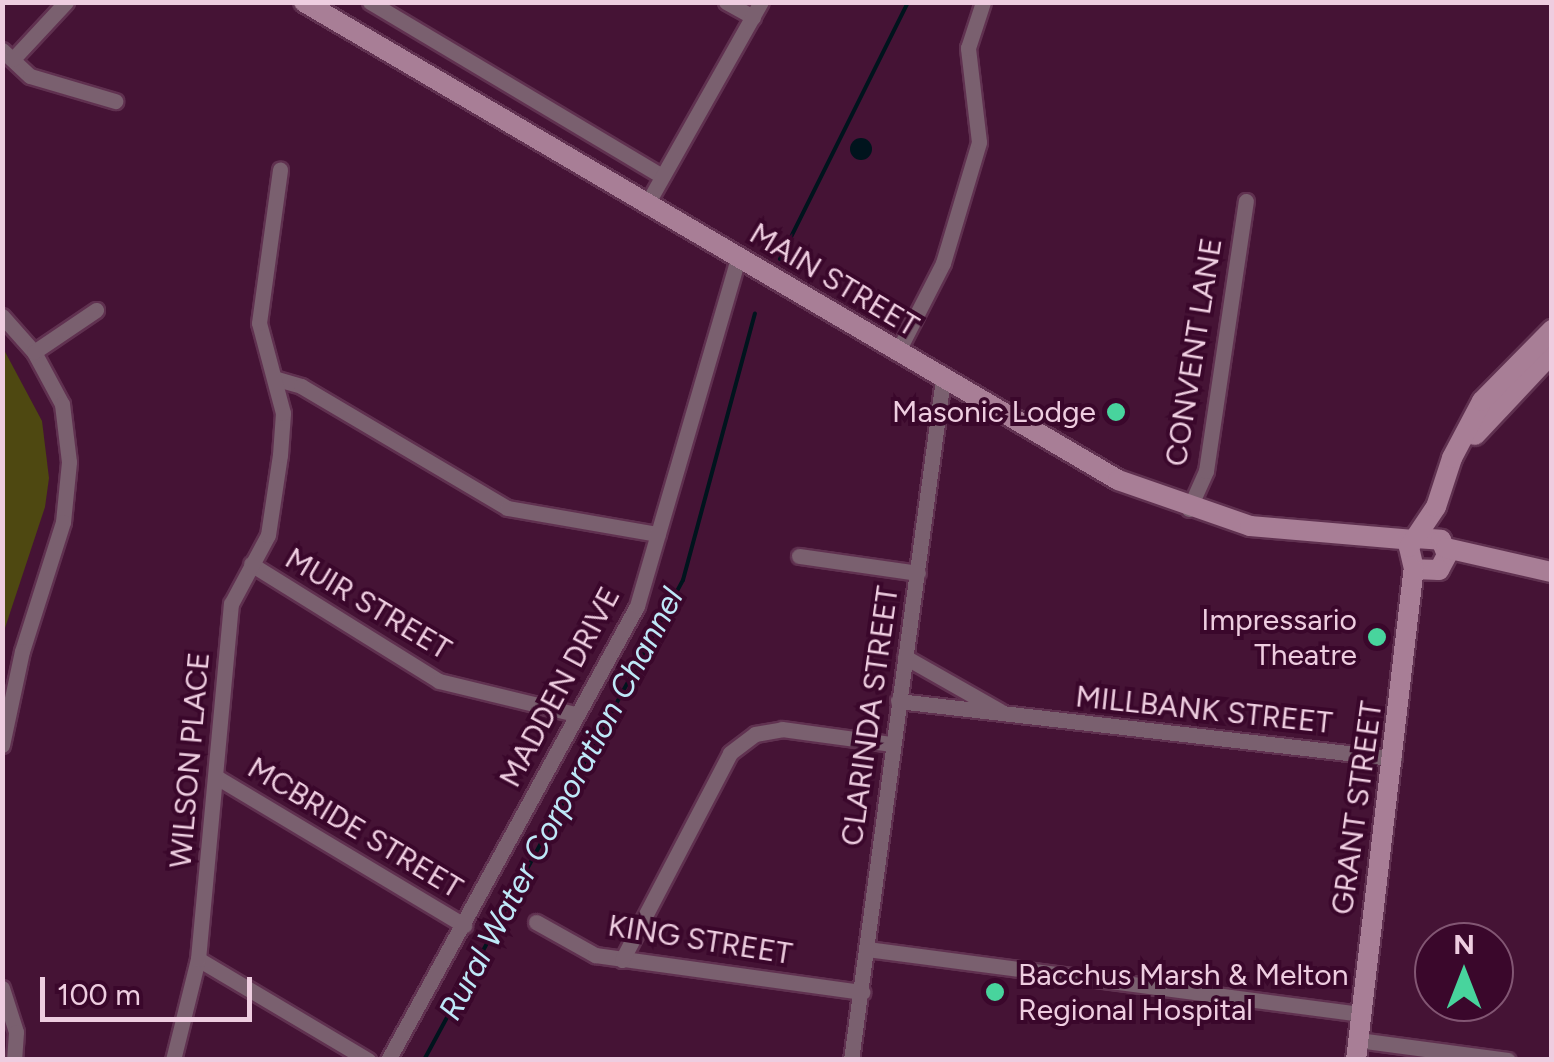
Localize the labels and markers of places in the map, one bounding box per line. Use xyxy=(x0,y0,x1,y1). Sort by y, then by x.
place label: Masonic Lodge xyxy=(892,394,1096,430)
marker: Masonic Lodge xyxy=(1105,401,1127,423)
place label: Impressario Theatre xyxy=(1201,602,1357,672)
marker: Impressario Theatre xyxy=(1366,626,1388,648)
place label: Bacchus Marsh & Melton Regional Hospital xyxy=(1018,957,1348,1028)
marker: Bacchus Marsh & Melton Regional Hospital xyxy=(982,979,1008,1005)

